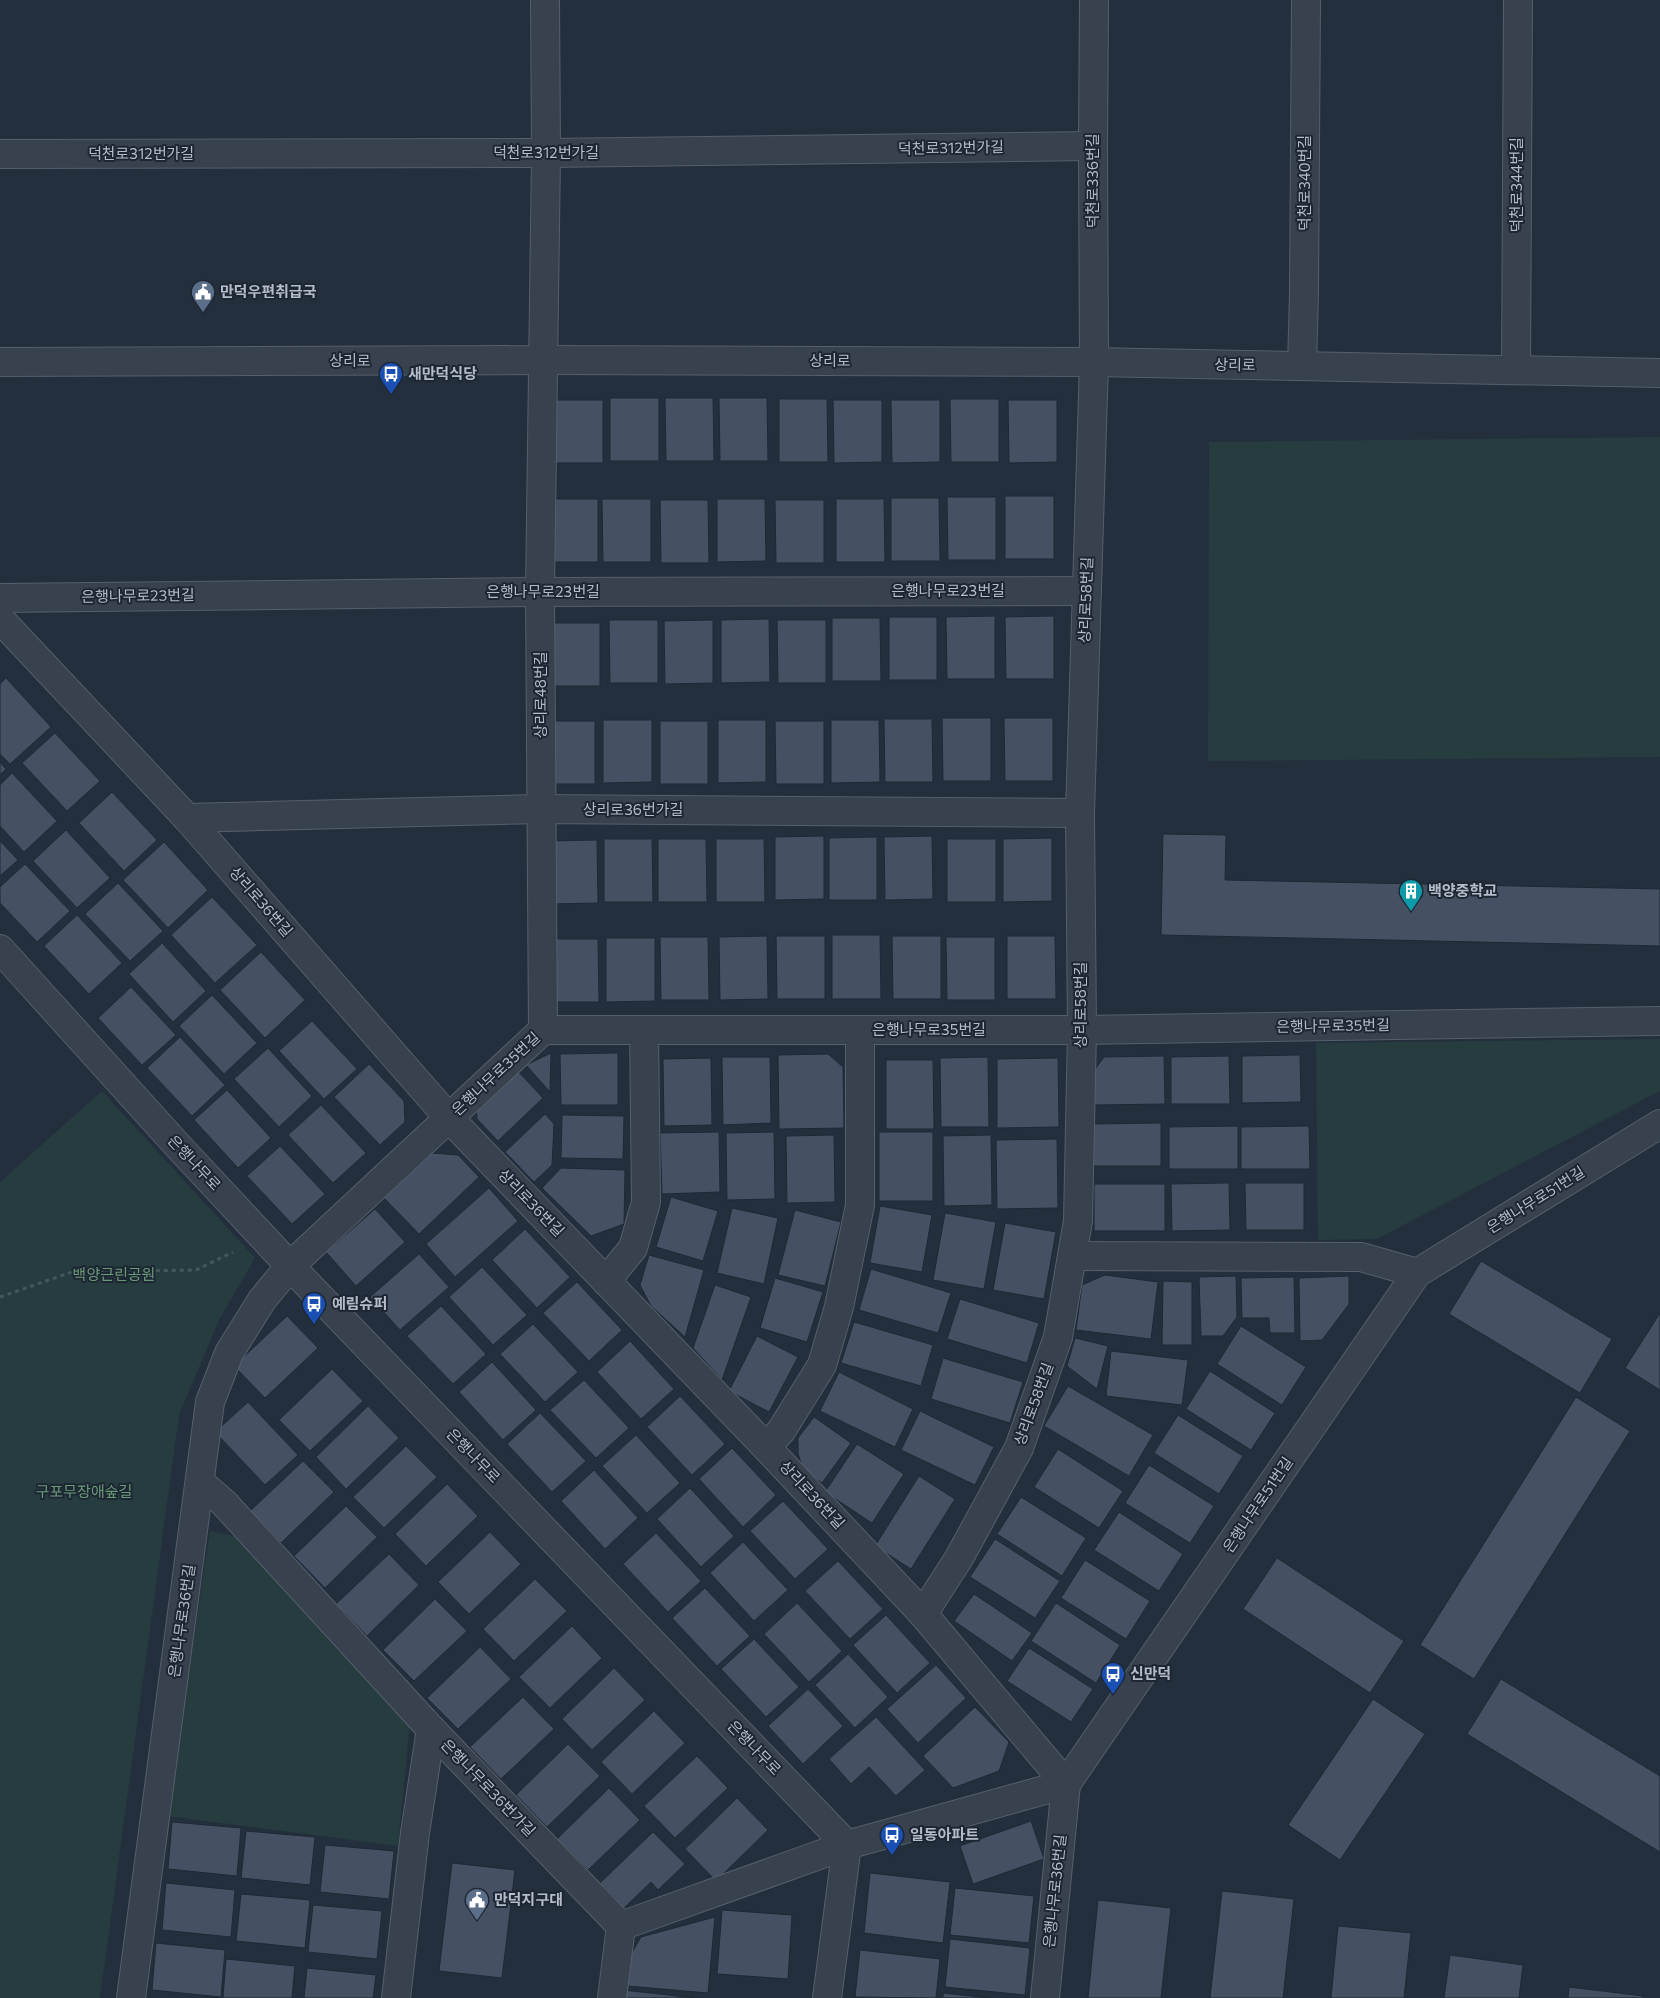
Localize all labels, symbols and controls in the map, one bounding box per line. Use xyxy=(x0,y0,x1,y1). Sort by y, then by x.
street label: 덕천로336번길 xyxy=(1083,133,1101,229)
street label: 덕천로340번길 xyxy=(1295,135,1313,231)
street label: 덕천로312번가길 xyxy=(898,137,1004,157)
street label: 덕천로344번길 xyxy=(1507,137,1525,233)
street label: 덕천로312번가길 xyxy=(493,143,599,161)
street label: 덕천로312번가길 xyxy=(88,144,194,162)
public building icon: 만덕우편취급국 xyxy=(190,279,216,313)
place label: 만덕우편취급국 xyxy=(220,282,317,300)
street label: 상리로 xyxy=(329,351,371,369)
street label: 상리로 xyxy=(809,351,851,369)
street label: 상리로 xyxy=(1214,355,1256,373)
bus stop icon: 새만덕식당 xyxy=(378,361,404,395)
place label: 새만덕식당 xyxy=(408,364,477,382)
street label: 상리로58번길 xyxy=(1074,556,1096,644)
street label: 은행나무로23번길 xyxy=(891,581,1005,599)
street label: 은행나무로23번길 xyxy=(486,582,600,600)
street label: 은행나무로23번길 xyxy=(81,585,195,605)
street label: 상리로48번길 xyxy=(531,651,549,739)
street label: 상리로36번가길 xyxy=(583,800,683,818)
street label: 상리로36번길 xyxy=(227,863,297,940)
building icon: 백양중학교 xyxy=(1398,878,1424,912)
place label: 백양중학교 xyxy=(1428,881,1497,899)
street label: 상리로58번길 xyxy=(1071,962,1089,1048)
street label: 은행나무로35번길 xyxy=(1276,1015,1390,1035)
street label: 은행나무로35번길 xyxy=(872,1020,986,1038)
street label: 은행나무로35번길 xyxy=(448,1028,543,1119)
street label: 은행나무로 xyxy=(165,1131,225,1194)
street label: 은행나무로51번길 xyxy=(1483,1162,1588,1236)
street label: 상리로36번길 xyxy=(495,1165,568,1240)
park label: 백양근린공원 xyxy=(73,1265,155,1283)
bus stop icon: 예림슈퍼 xyxy=(301,1291,327,1325)
place label: 예림슈퍼 xyxy=(332,1294,387,1312)
street label: 상리로58번길 xyxy=(1010,1360,1056,1447)
street label: 은행나무로 xyxy=(443,1424,504,1486)
street label: 은행나무로51번길 xyxy=(1218,1453,1296,1556)
street label: 상리로36번길 xyxy=(777,1456,849,1532)
park label: 구포무장애숲길 xyxy=(36,1482,132,1500)
street label: 은행나무로36번길 xyxy=(164,1563,198,1679)
bus stop icon: 신만덕 xyxy=(1100,1661,1126,1695)
place label: 신만덕 xyxy=(1130,1664,1171,1682)
street label: 은행나무로 xyxy=(724,1716,785,1778)
street label: 은행나무로36번가길 xyxy=(438,1735,540,1840)
bus stop icon: 일동아파트 xyxy=(879,1822,905,1856)
place label: 일동아파트 xyxy=(910,1825,979,1843)
street label: 은행나무로36번길 xyxy=(1039,1833,1069,1949)
public building icon: 만덕지구대 xyxy=(464,1887,490,1921)
place label: 만덕지구대 xyxy=(494,1890,563,1908)

